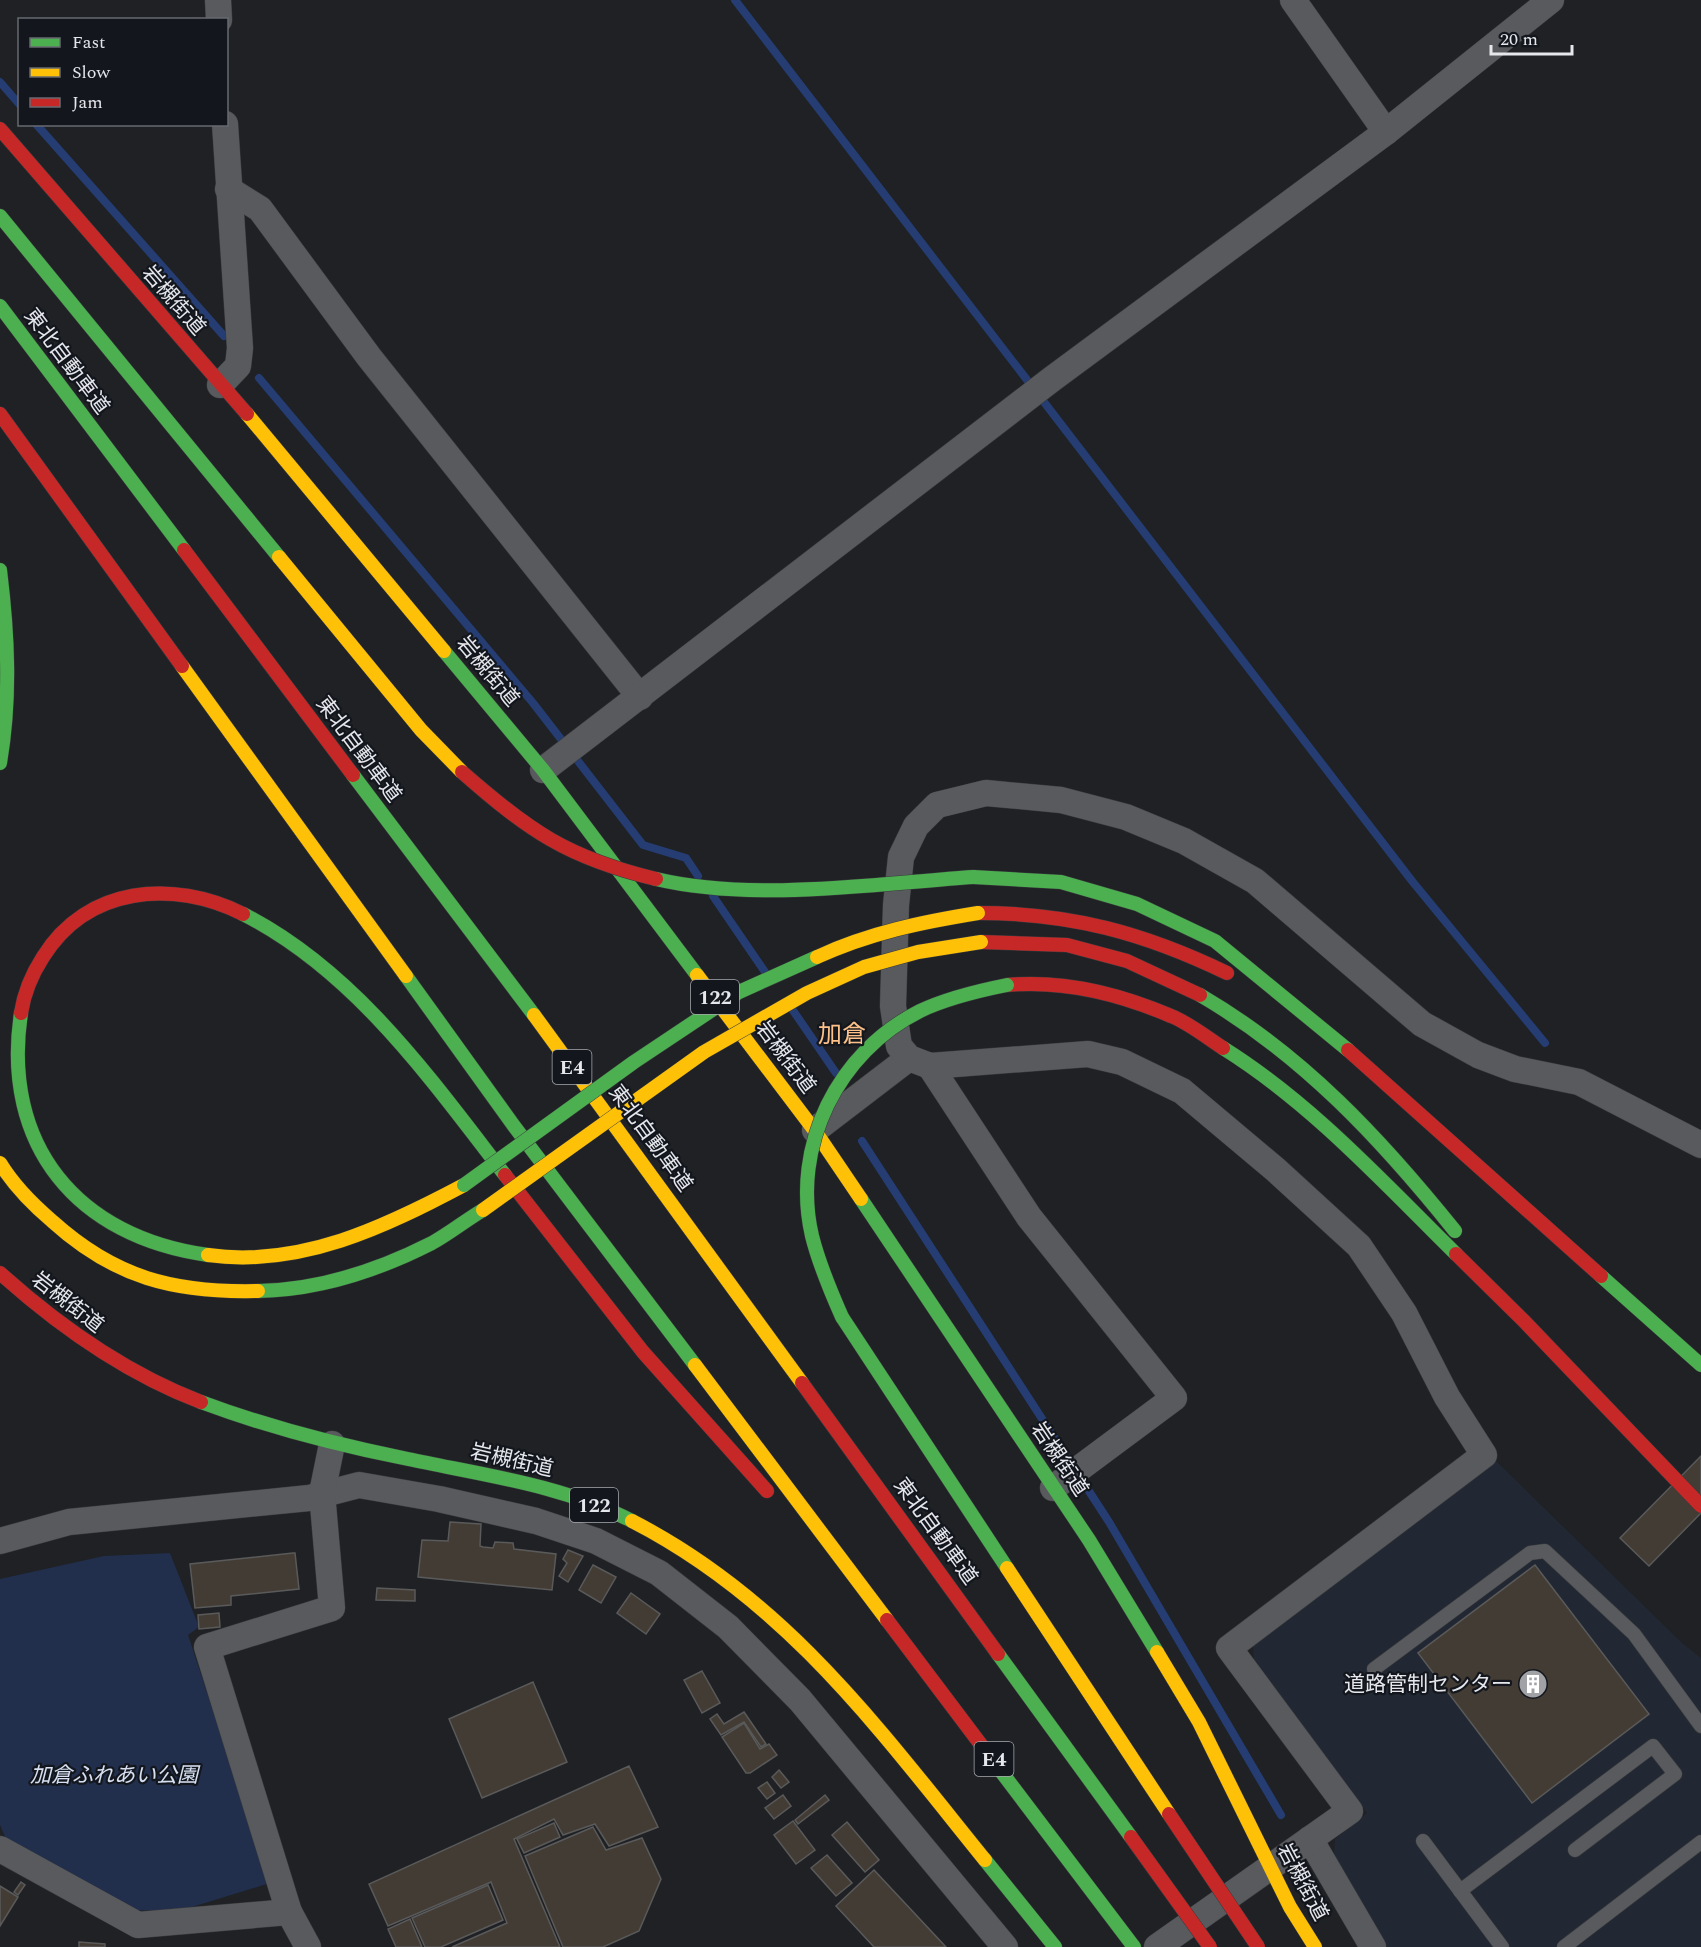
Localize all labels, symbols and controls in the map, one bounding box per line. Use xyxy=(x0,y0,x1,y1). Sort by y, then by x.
legend xyxy=(18,18,228,126)
scale bar xyxy=(1491,18,1572,56)
text: 20 m xyxy=(1500,26,1538,53)
text: Fast xyxy=(72,29,105,56)
text: Slow xyxy=(72,59,111,86)
text: Jam xyxy=(72,89,103,116)
street label: 岩槻街道 xyxy=(134,258,213,343)
street label: 東北自動車道 xyxy=(16,302,117,422)
street label: 岩槻街道 xyxy=(448,629,526,714)
street label: 東北自動車道 xyxy=(308,690,409,810)
road number: 122 xyxy=(691,980,739,1014)
street label: 岩槻街道 xyxy=(747,1014,823,1101)
district label: 加倉 xyxy=(818,1017,866,1053)
road number: E4 xyxy=(552,1050,592,1084)
street label: 東北自動車道 xyxy=(600,1078,700,1199)
street label: 岩槻街道 xyxy=(24,1264,110,1341)
street label: 岩槻街道 xyxy=(1022,1416,1096,1503)
street label: 岩槻街道 xyxy=(467,1436,556,1486)
street label: 東北自動車道 xyxy=(885,1471,985,1592)
road number: 122 xyxy=(570,1488,618,1522)
building icon: 道路管制センター xyxy=(1517,1668,1549,1700)
place label: 道路管制センター xyxy=(1344,1669,1512,1701)
road number: E4 xyxy=(974,1742,1014,1776)
park label: 加倉ふれあい公園 xyxy=(30,1760,201,1792)
street label: 岩槻街道 xyxy=(1268,1838,1336,1927)

